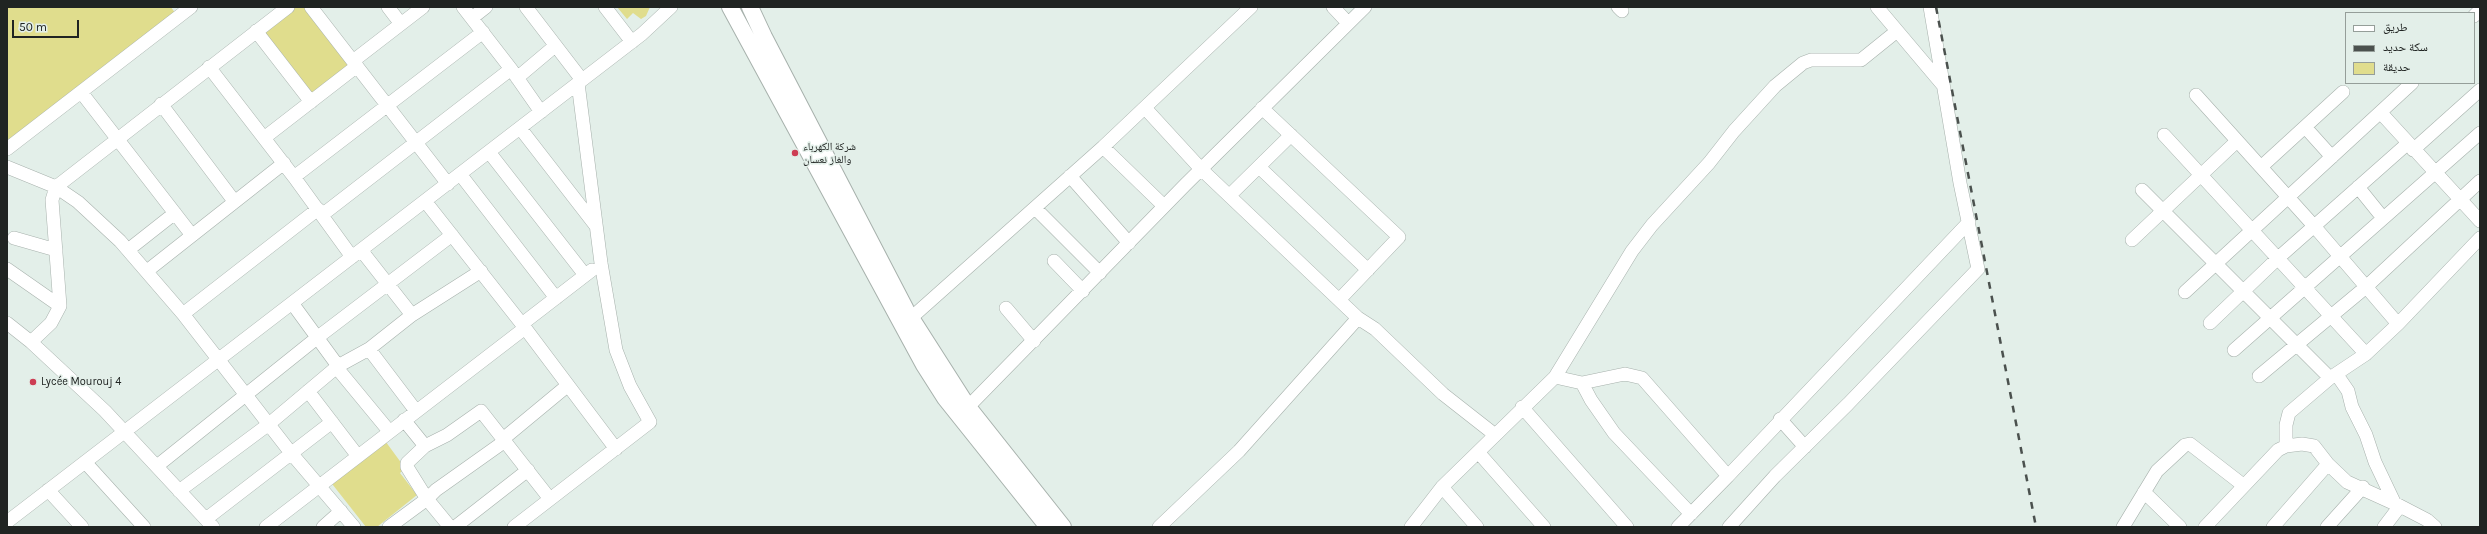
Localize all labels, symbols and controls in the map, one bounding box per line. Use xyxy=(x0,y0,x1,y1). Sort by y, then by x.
scale bar xyxy=(14,12,81,38)
legend xyxy=(2345,12,2475,84)
text: 50 m xyxy=(19,20,47,34)
text: طريق xyxy=(2383,20,2408,34)
text: سكة حديد xyxy=(2383,40,2428,54)
text: حديقة xyxy=(2383,60,2411,74)
place label: شركة الكهرباء والغاز نعسان xyxy=(803,140,856,166)
marker: شركة الكهرباء والغاز نعسان xyxy=(790,148,800,158)
place label: Lycée Mourouj 4 xyxy=(41,375,121,389)
marker: Lycée Mourouj 4 xyxy=(28,377,38,387)

